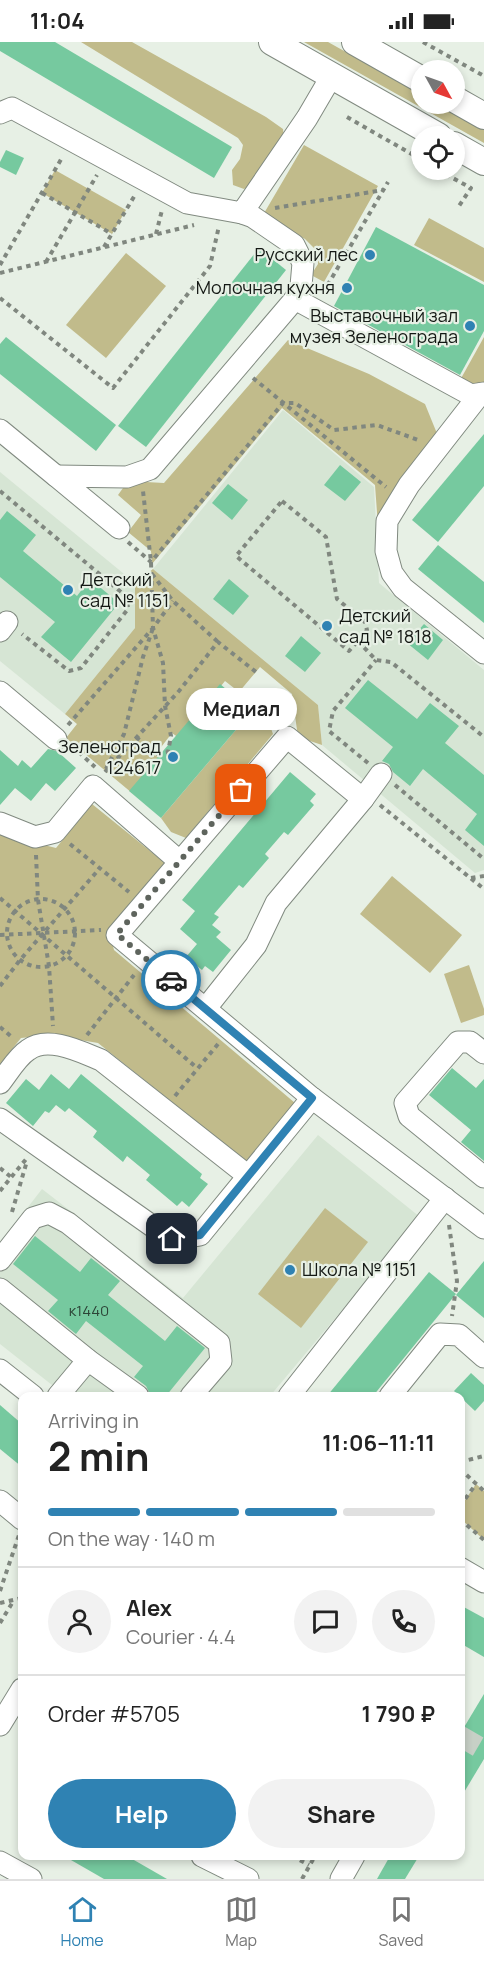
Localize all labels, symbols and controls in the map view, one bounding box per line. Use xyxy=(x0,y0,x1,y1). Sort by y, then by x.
text: 11:04 xyxy=(30,6,85,36)
north arrow xyxy=(411,60,465,114)
map controls xyxy=(411,60,465,180)
button: locate xyxy=(411,126,465,180)
place label: Русский лес xyxy=(254,242,358,266)
marker: Русский лес xyxy=(363,248,377,262)
place label: Молочная кухня xyxy=(196,275,335,299)
marker: Молочная кухня xyxy=(340,281,354,295)
place label: Выставочный зал музея Зеленограда xyxy=(290,303,458,348)
marker: Выставочный зал музея Зеленограда xyxy=(463,319,477,333)
place label: Детский сад № 1151 xyxy=(80,567,169,612)
marker: Детский сад № 1151 xyxy=(61,583,75,597)
place label: Детский сад № 1818 xyxy=(339,603,432,648)
marker: Детский сад № 1818 xyxy=(320,619,334,633)
callout: Медиал xyxy=(186,688,296,730)
text: Медиал xyxy=(203,695,280,722)
place label: Зеленоград 124617 xyxy=(58,734,161,779)
marker: Зеленоград 124617 xyxy=(166,750,180,764)
pin xyxy=(215,764,266,815)
icon: bag xyxy=(224,773,257,806)
courier xyxy=(141,950,201,1010)
icon: car xyxy=(155,964,188,997)
pin xyxy=(146,1213,197,1264)
icon: home xyxy=(155,1222,188,1255)
place label: Школа № 1151 xyxy=(302,1257,417,1281)
marker: Школа № 1151 xyxy=(283,1263,297,1277)
house number: к1440 xyxy=(69,1300,109,1321)
text: Arriving in xyxy=(48,1407,139,1434)
text: 11:06–11:11 xyxy=(322,1428,435,1458)
text: 2 min xyxy=(48,1429,149,1483)
text: On the way · 140 m xyxy=(48,1525,215,1552)
button: person xyxy=(48,1590,111,1653)
button: chat xyxy=(294,1590,357,1653)
button: phone xyxy=(372,1590,435,1653)
text: Alex xyxy=(126,1593,172,1623)
text: Courier · 4.4 xyxy=(126,1623,236,1650)
text: Order #5705 xyxy=(48,1699,180,1729)
text: 1 790 ₽ xyxy=(362,1699,435,1729)
button: Help xyxy=(48,1779,236,1848)
button: Share xyxy=(248,1779,435,1848)
tab: Home xyxy=(60,1893,104,1951)
tab: Map xyxy=(225,1893,258,1951)
tab: Saved xyxy=(378,1893,424,1951)

